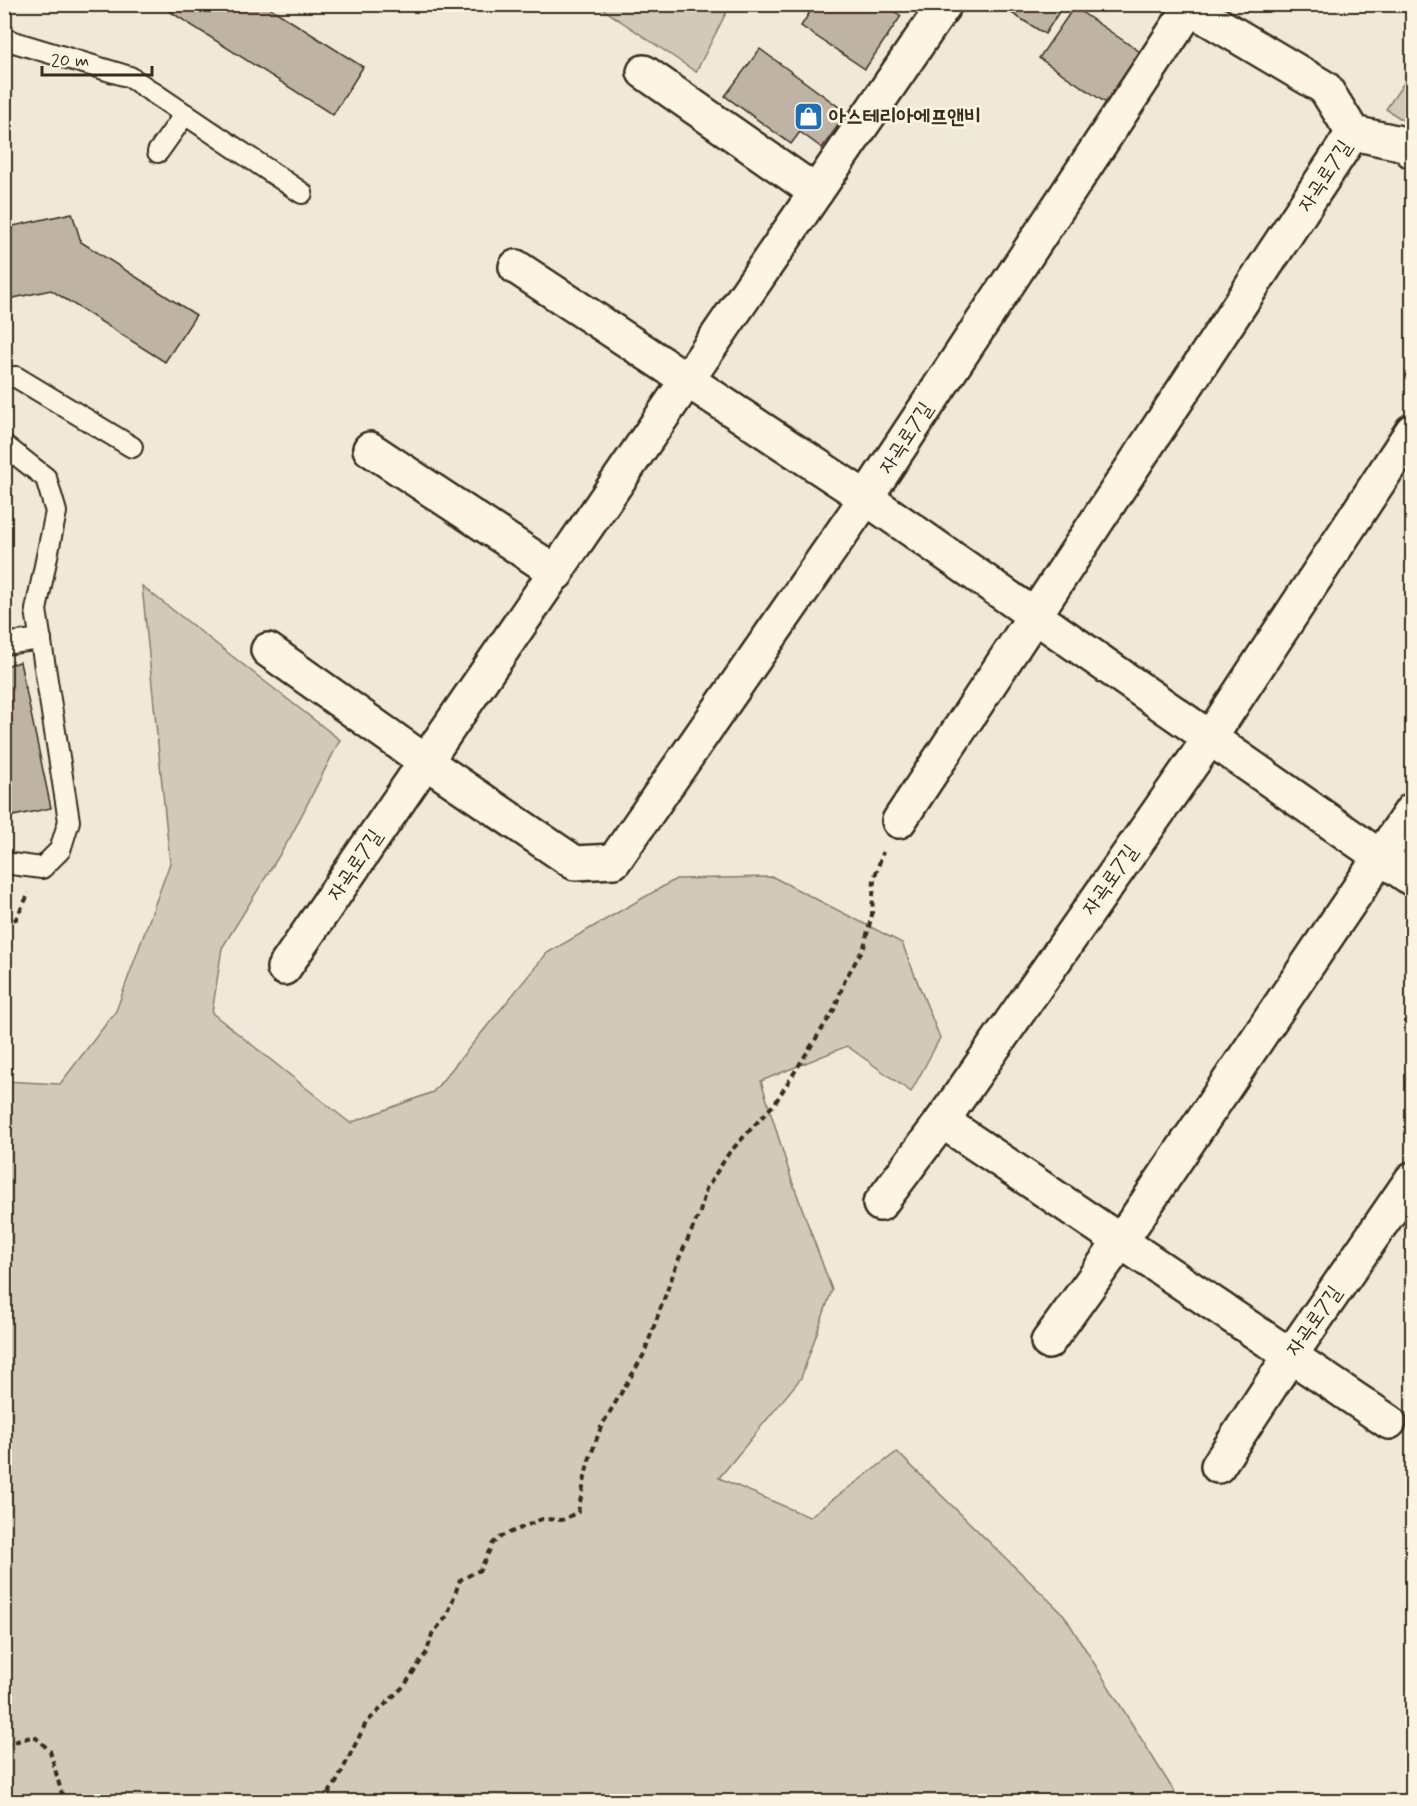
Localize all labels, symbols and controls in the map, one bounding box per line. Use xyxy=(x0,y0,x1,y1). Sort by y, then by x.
scale bar xyxy=(42,39,152,77)
text: 20 m xyxy=(51,49,89,73)
shop icon: 아스테리아에프앤비 xyxy=(792,101,824,133)
place label: 아스테리아에프앤비 xyxy=(829,103,981,131)
street label: 자곡로7길 xyxy=(1291,135,1359,217)
street label: 자곡로7길 xyxy=(872,397,940,479)
street label: 자곡로7길 xyxy=(321,824,389,906)
street label: 자곡로7길 xyxy=(1075,839,1145,921)
street label: 자곡로7길 xyxy=(1279,1280,1349,1362)

